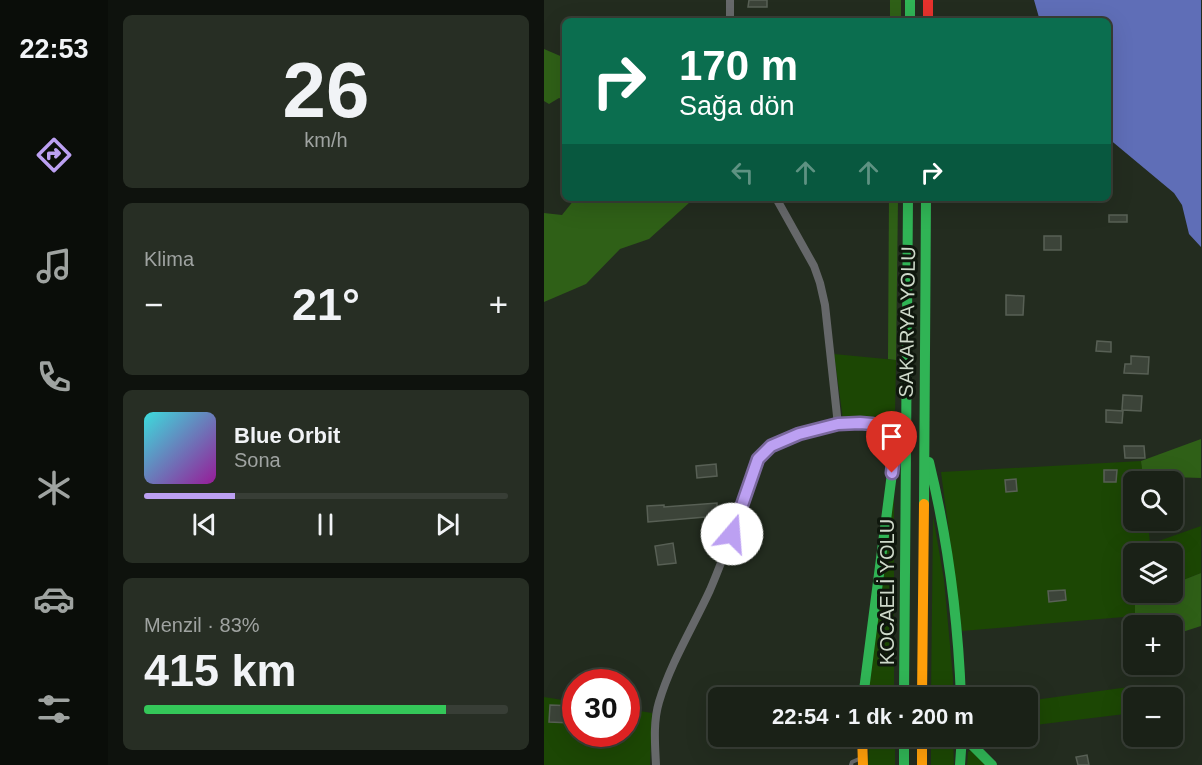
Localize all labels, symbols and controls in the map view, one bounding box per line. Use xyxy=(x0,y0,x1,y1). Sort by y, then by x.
text: 22:53 xyxy=(19,34,89,64)
icon: right xyxy=(580,42,658,120)
text: 170 m xyxy=(679,42,798,89)
text: 26 xyxy=(283,46,369,134)
text: Sağa dön xyxy=(679,91,795,121)
text: km/h xyxy=(304,129,348,151)
icon: directions xyxy=(33,134,75,176)
icon: left xyxy=(726,156,759,189)
icon: ahead xyxy=(789,156,822,189)
icon: ahead xyxy=(852,156,885,189)
icon: right xyxy=(915,156,948,189)
icon: music xyxy=(33,245,75,287)
street label: SAKARYA YOLU xyxy=(895,246,919,398)
text: Klima xyxy=(144,248,194,270)
text: 21° xyxy=(292,279,360,330)
text: − xyxy=(144,286,163,323)
text: + xyxy=(489,286,508,323)
icon: phone xyxy=(33,356,75,398)
pin xyxy=(866,411,917,473)
icon: arrive xyxy=(875,420,908,453)
text: Blue Orbit xyxy=(234,423,340,448)
text: Sona xyxy=(234,449,281,471)
icon: climate xyxy=(33,467,75,509)
map controls xyxy=(1123,471,1183,747)
button: search xyxy=(1123,471,1183,531)
position arrow xyxy=(700,502,764,566)
icon: previous xyxy=(188,508,221,541)
icon: pause xyxy=(309,508,342,541)
icon: next xyxy=(431,508,464,541)
street label: KOCAELİ YOLU xyxy=(876,519,898,665)
button: layers xyxy=(1123,543,1183,603)
icon: car xyxy=(33,578,75,620)
text: Menzil · 83% xyxy=(144,614,260,636)
button: + xyxy=(1123,615,1183,675)
text: 415 km xyxy=(144,645,297,696)
speed limit sign: 30 xyxy=(562,669,640,747)
button: − xyxy=(1123,687,1183,747)
icon: filters xyxy=(33,688,75,730)
text: 22:54 · 1 dk · 200 m xyxy=(772,704,974,729)

